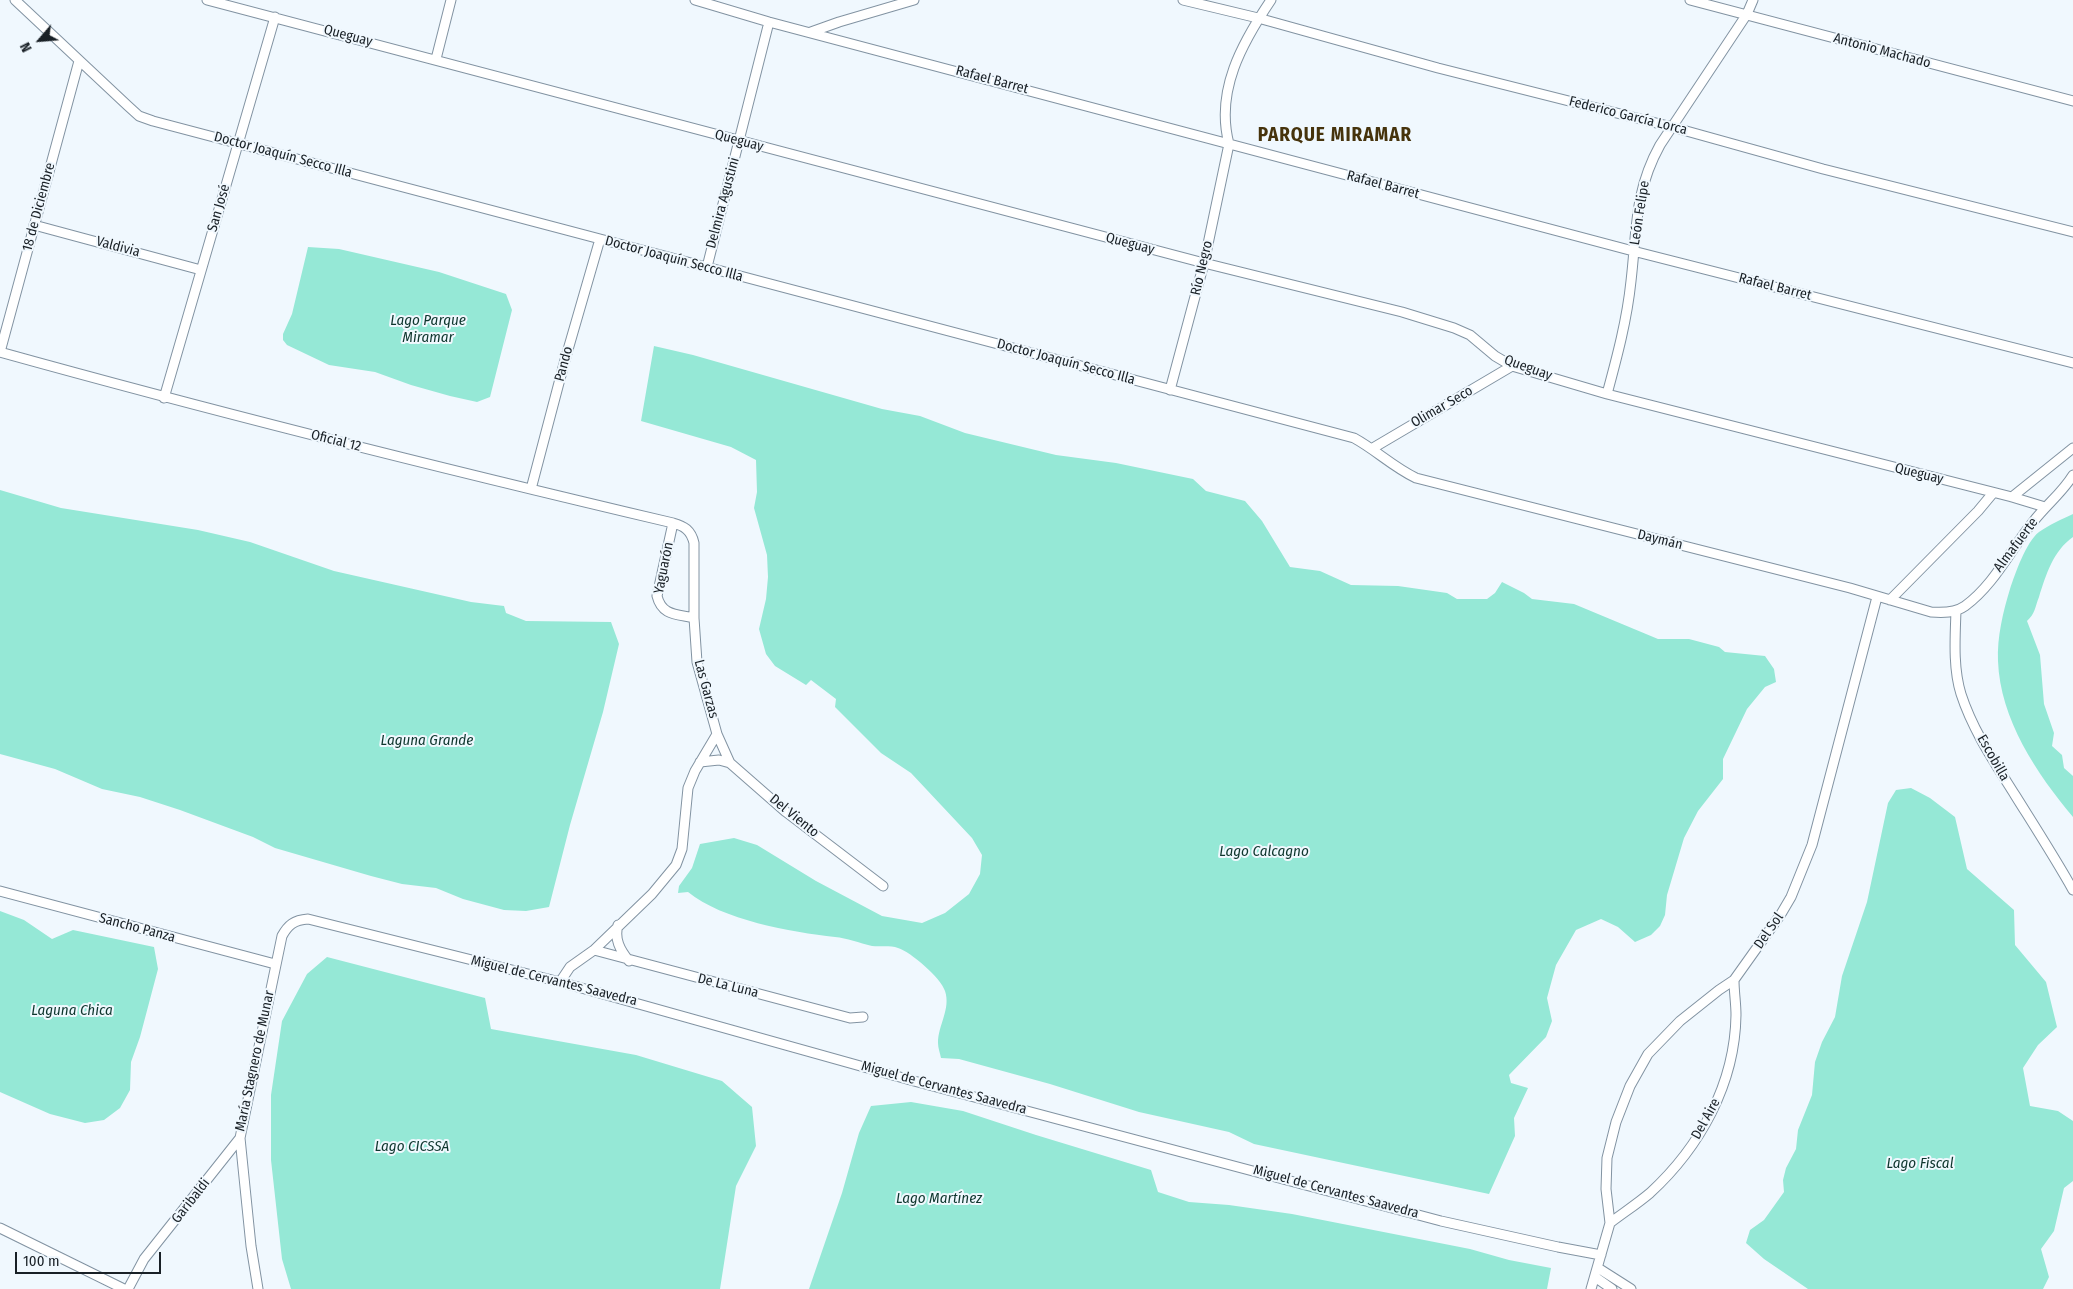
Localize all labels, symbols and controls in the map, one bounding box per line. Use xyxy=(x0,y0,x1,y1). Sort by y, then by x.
north arrow xyxy=(15,15,65,65)
street label: Queguay xyxy=(322,21,374,51)
street label: Antonio Machado xyxy=(1832,30,1932,72)
text: N xyxy=(17,39,36,55)
street label: Rafael Barret xyxy=(954,62,1030,98)
street label: Federico García Lorca xyxy=(1567,93,1689,139)
district label: PARQUE MIRAMAR xyxy=(1256,125,1414,147)
street label: Queguay xyxy=(713,126,765,156)
street label: Doctor Joaquín Secco Illa xyxy=(212,128,354,182)
street label: Delmira Agustini xyxy=(703,156,743,250)
street label: 18 de Diciembre xyxy=(19,161,59,253)
street label: Rafael Barret xyxy=(1345,167,1421,203)
street label: León Felipe xyxy=(1627,180,1653,246)
street label: San José xyxy=(204,182,234,234)
street label: Queguay xyxy=(1104,229,1156,259)
street label: Doctor Joaquín Secco Illa xyxy=(603,232,745,286)
street label: Valdivia xyxy=(94,233,142,261)
street label: Río Negro xyxy=(1188,239,1216,297)
street label: Rafael Barret xyxy=(1737,270,1813,304)
water label: Lago Parque Miramar xyxy=(390,312,466,347)
street label: Doctor Joaquín Secco Illa xyxy=(995,335,1137,389)
street label: Pando xyxy=(551,345,577,383)
street label: Queguay xyxy=(1502,352,1554,384)
street label: Olimar Seco xyxy=(1408,383,1476,431)
street label: Oficial 12 xyxy=(309,427,363,455)
street label: Queguay xyxy=(1893,460,1945,488)
street label: Almafuerte xyxy=(1990,515,2042,575)
street label: Daymán xyxy=(1636,526,1684,554)
street label: Yaguarón xyxy=(651,541,677,595)
street label: Las Garzas xyxy=(690,658,722,720)
water label: Laguna Grande xyxy=(381,732,473,750)
street label: Escobilla xyxy=(1973,732,2013,784)
street label: Del Viento xyxy=(766,791,822,841)
water label: Lago Calcagno xyxy=(1219,843,1309,861)
street label: Sancho Panza xyxy=(97,910,177,946)
street label: Del Sol xyxy=(1751,910,1787,952)
street label: Miguel de Cervantes Saavedra xyxy=(469,952,639,1010)
street label: De La Luna xyxy=(696,970,760,1002)
street label: María Stagnero de Munar xyxy=(232,989,278,1133)
water label: Laguna Chica xyxy=(31,1002,113,1020)
street label: Miguel de Cervantes Saavedra xyxy=(859,1058,1029,1118)
street label: Del Aire xyxy=(1688,1096,1724,1142)
water label: Lago CICSSA xyxy=(375,1138,449,1156)
water label: Lago Fiscal xyxy=(1886,1155,1954,1173)
street label: Miguel de Cervantes Saavedra xyxy=(1251,1162,1421,1222)
street label: Garibaldi xyxy=(168,1175,214,1227)
water label: Lago Martínez xyxy=(896,1190,982,1208)
scale bar xyxy=(18,1242,164,1274)
text: 100 m xyxy=(23,1252,60,1270)

